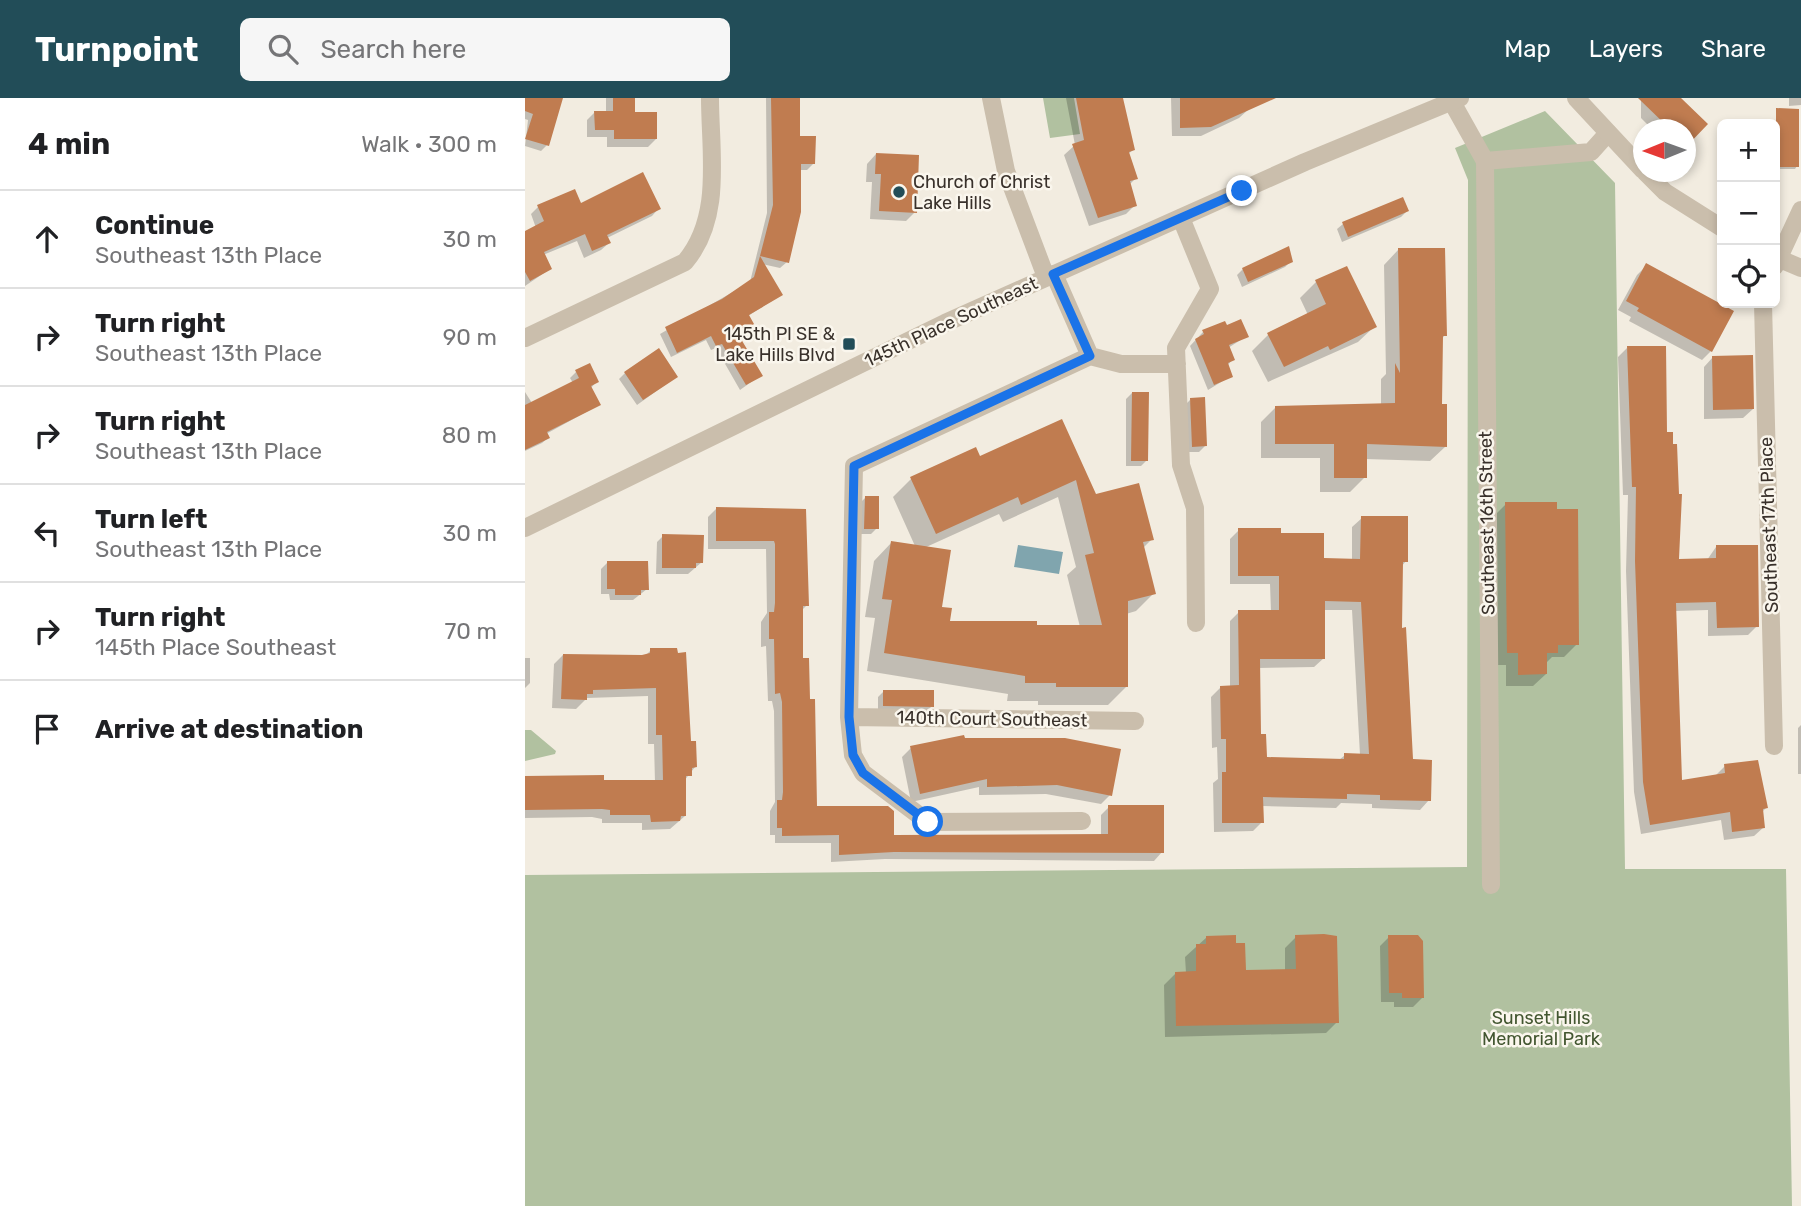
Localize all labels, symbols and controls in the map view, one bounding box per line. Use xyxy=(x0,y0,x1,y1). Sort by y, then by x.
search box xyxy=(240,18,730,81)
text: Turnpoint xyxy=(35,30,198,69)
icon: search xyxy=(264,30,302,68)
text: Search here xyxy=(320,34,466,65)
text: Map xyxy=(1504,35,1551,63)
text: Layers xyxy=(1589,35,1663,63)
text: Share xyxy=(1701,35,1766,63)
north arrow xyxy=(1633,119,1696,182)
map controls xyxy=(1717,119,1780,308)
button: + xyxy=(1717,119,1780,182)
text: 4 min xyxy=(28,126,110,162)
text: Walk · 300 m xyxy=(361,130,497,158)
place label: Church of Christ Lake Hills xyxy=(913,171,1050,214)
route end xyxy=(1226,175,1257,206)
button: − xyxy=(1717,182,1780,245)
marker: Church of Christ Lake Hills xyxy=(891,184,907,200)
text: Continue xyxy=(95,210,214,241)
icon: ahead xyxy=(28,220,66,258)
text: 30 m xyxy=(442,225,497,253)
text: Southeast 13th Place xyxy=(95,241,322,269)
button: locate xyxy=(1717,245,1780,308)
street label: 145th Place Southeast xyxy=(861,272,1041,372)
text: Turn right xyxy=(95,308,225,339)
icon: right xyxy=(28,318,66,356)
text: 90 m xyxy=(443,323,497,351)
place label: 145th Pl SE & Lake Hills Blvd xyxy=(715,323,835,366)
marker: 145th Pl SE & Lake Hills Blvd xyxy=(841,336,857,352)
text: Southeast 13th Place xyxy=(95,339,322,367)
text: Turn right xyxy=(95,406,225,437)
icon: right xyxy=(28,416,66,454)
text: 80 m xyxy=(442,421,497,449)
street label: Southeast 16th Street xyxy=(1474,431,1500,615)
text: Southeast 13th Place xyxy=(95,437,322,465)
street label: Southeast 17th Place xyxy=(1755,437,1783,613)
text: Turn left xyxy=(95,504,207,535)
icon: left xyxy=(28,514,66,552)
text: 30 m xyxy=(442,519,497,547)
text: Southeast 13th Place xyxy=(95,535,322,563)
text: Turn right xyxy=(95,602,225,633)
icon: right xyxy=(28,612,66,650)
text: 70 m xyxy=(445,617,497,645)
text: 145th Place Southeast xyxy=(95,633,336,661)
street label: 140th Court Southeast xyxy=(896,706,1088,732)
icon: arrive xyxy=(28,710,66,748)
text: Arrive at destination xyxy=(95,714,363,745)
route start xyxy=(912,806,943,837)
park label: Sunset Hills Memorial Park xyxy=(1482,1007,1601,1050)

